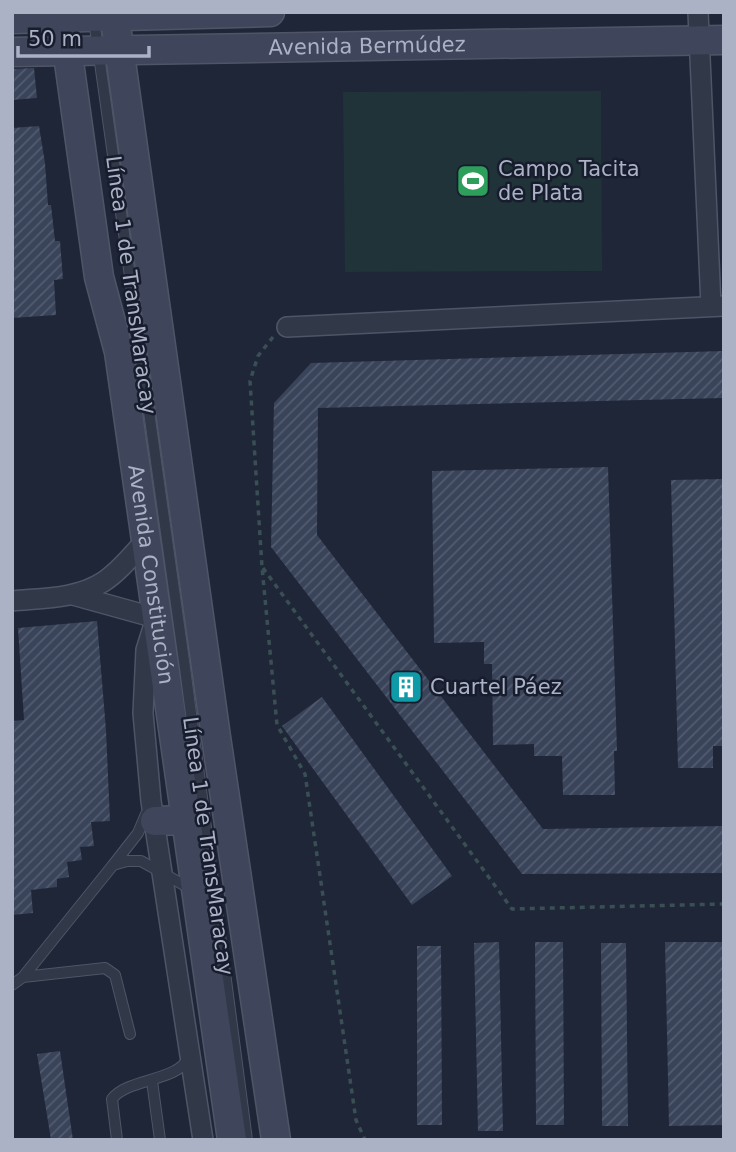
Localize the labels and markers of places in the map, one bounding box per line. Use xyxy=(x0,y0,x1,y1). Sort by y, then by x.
place label: Campo Tacita de Plata xyxy=(498,157,640,205)
sports icon: Campo Tacita de Plata xyxy=(454,162,492,200)
building icon: Cuartel Páez xyxy=(387,668,425,706)
place label: Cuartel Páez xyxy=(430,675,562,699)

